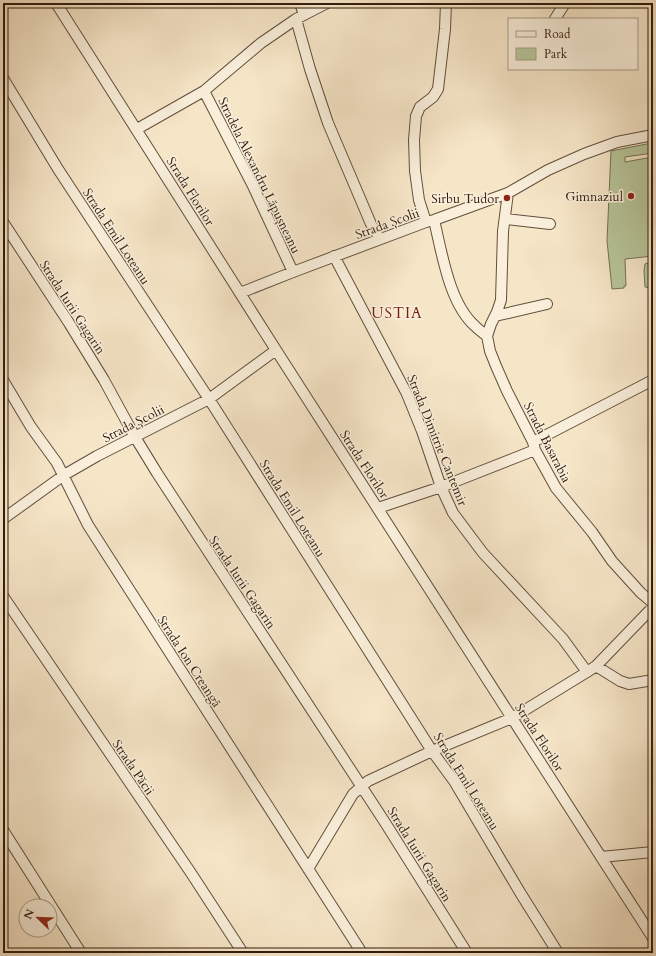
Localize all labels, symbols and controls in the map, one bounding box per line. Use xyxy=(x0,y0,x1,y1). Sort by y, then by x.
legend xyxy=(508,18,638,70)
text: Road xyxy=(544,26,571,42)
text: Park xyxy=(544,46,568,62)
street label: Stradela Alexandru Lăpușneanu xyxy=(213,94,305,257)
street label: Strada Florilor xyxy=(162,154,219,230)
street label: Strada Emil Loteanu xyxy=(78,185,154,288)
place label: Gimnaziul xyxy=(565,188,624,206)
place label: Sirbu Tudor xyxy=(431,190,499,208)
marker: Gimnaziul xyxy=(626,191,636,201)
marker: Sirbu Tudor xyxy=(502,193,512,203)
street label: Strada Școlii xyxy=(353,204,422,244)
street label: Strada Iurii Gagarin xyxy=(35,257,110,359)
district label: USTIA xyxy=(371,303,423,323)
street label: Strada Dimitrie Cantemir xyxy=(402,372,472,509)
street label: Strada Basarabia xyxy=(519,399,575,486)
street label: Strada Școlii xyxy=(99,400,168,447)
street label: Strada Florilor xyxy=(335,427,393,502)
street label: Strada Emil Loteanu xyxy=(255,456,329,561)
street label: Strada Iurii Gagarin xyxy=(204,532,280,633)
street label: Strada Ion Creangă xyxy=(153,612,226,711)
street label: Strada Florilor xyxy=(510,700,568,775)
street label: Strada Emil Loteanu xyxy=(429,729,503,834)
street label: Strada Păcii xyxy=(108,736,159,799)
street label: Strada Iurii Gagarin xyxy=(383,804,456,906)
north arrow xyxy=(18,898,58,938)
text: N xyxy=(20,907,38,922)

